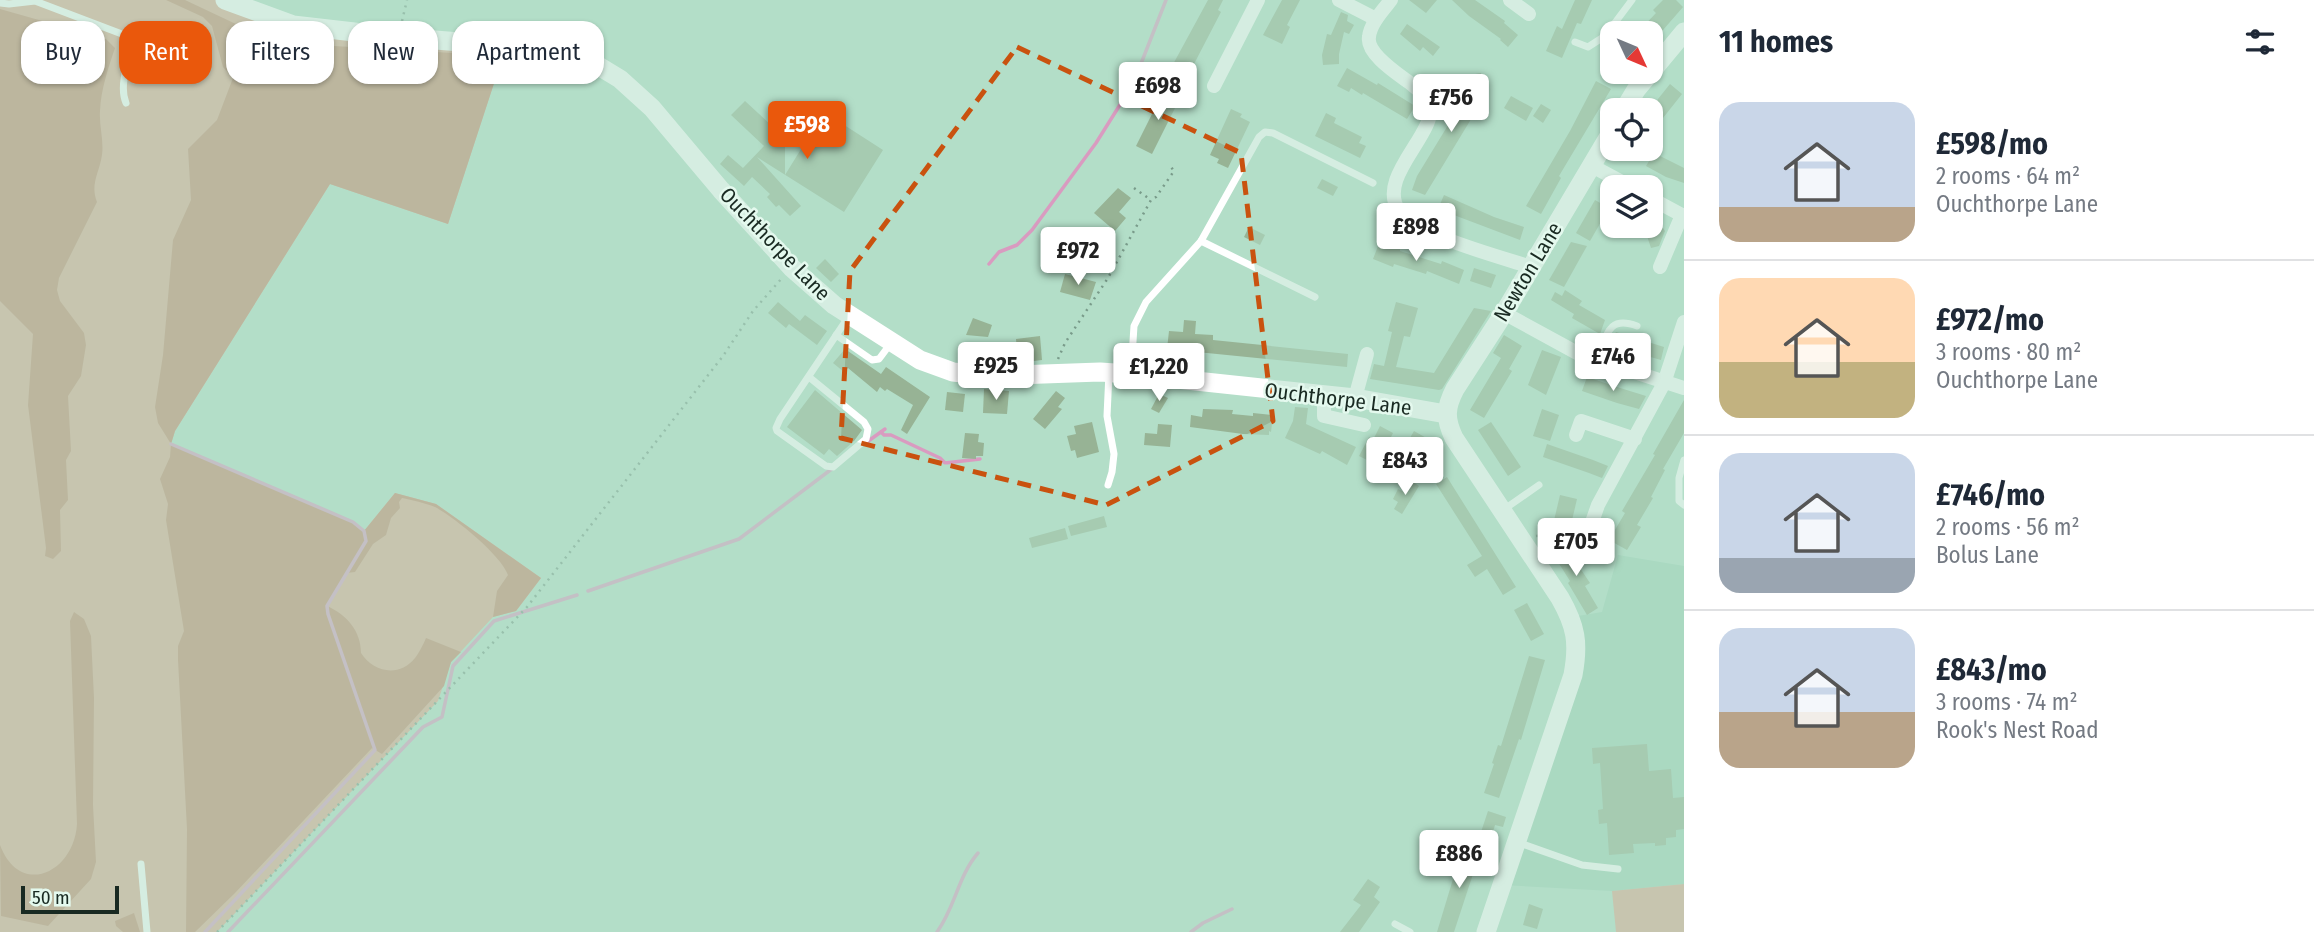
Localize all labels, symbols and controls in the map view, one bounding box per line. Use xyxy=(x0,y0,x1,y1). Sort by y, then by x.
chip: Buy xyxy=(21,21,105,84)
chip: Rent xyxy=(119,21,212,84)
chip: Filters xyxy=(226,21,334,84)
chip: New xyxy=(348,21,438,84)
chip: Apartment xyxy=(452,21,604,84)
north arrow xyxy=(1600,21,1662,84)
map controls xyxy=(1600,21,1663,238)
icon: filters xyxy=(2241,23,2279,61)
text: 11 homes xyxy=(1719,24,1833,60)
pin: £698 xyxy=(1117,62,1199,122)
text: £698 xyxy=(1135,71,1181,99)
pin: £756 xyxy=(1410,74,1492,134)
text: £756 xyxy=(1429,83,1473,111)
button: locate xyxy=(1600,98,1663,161)
pin: £598 xyxy=(766,102,848,161)
text: £598 xyxy=(784,110,830,138)
text: £598/mo xyxy=(1936,126,2048,162)
icon: home xyxy=(1775,130,1859,214)
text: 2 rooms · 64 m² xyxy=(1936,162,2080,190)
button: layers xyxy=(1600,175,1663,238)
street label: Ouchthorpe Lane xyxy=(714,182,836,306)
text: Ouchthorpe Lane xyxy=(1936,190,2098,218)
pin: £898 xyxy=(1375,204,1457,263)
text: £898 xyxy=(1393,212,1439,240)
street label: Newton Lane xyxy=(1488,218,1568,326)
pin: £972 xyxy=(1037,228,1119,287)
text: £972 xyxy=(1057,236,1099,264)
text: £972/mo xyxy=(1936,302,2044,338)
icon: home xyxy=(1775,306,1859,390)
pin: £746 xyxy=(1572,334,1654,393)
text: 3 rooms · 80 m² xyxy=(1936,338,2081,366)
pin: £925 xyxy=(955,342,1037,402)
text: £746 xyxy=(1591,342,1635,370)
pin: £1,220 xyxy=(1102,344,1216,403)
text: £925 xyxy=(974,351,1018,379)
text: £1,220 xyxy=(1129,352,1189,380)
text: Ouchthorpe Lane xyxy=(1936,366,2098,394)
street label: Ouchthorpe Lane xyxy=(1263,377,1413,421)
pin: £843 xyxy=(1364,438,1446,497)
text: £843 xyxy=(1382,446,1428,474)
text: £746/mo xyxy=(1936,477,2045,513)
icon: home xyxy=(1775,481,1859,565)
text: 2 rooms · 56 m² xyxy=(1936,513,2080,541)
pin: £705 xyxy=(1535,518,1617,578)
text: £705 xyxy=(1554,527,1598,555)
text: Bolus Lane xyxy=(1936,541,2039,569)
text: £843/mo xyxy=(1936,652,2047,688)
icon: home xyxy=(1775,656,1859,740)
text: 3 rooms · 74 m² xyxy=(1936,688,2078,716)
text: Rook's Nest Road xyxy=(1936,716,2099,744)
pin: £886 xyxy=(1418,830,1500,890)
text: £886 xyxy=(1435,839,1483,867)
scale bar xyxy=(21,883,119,915)
text: 50 m xyxy=(32,886,70,909)

